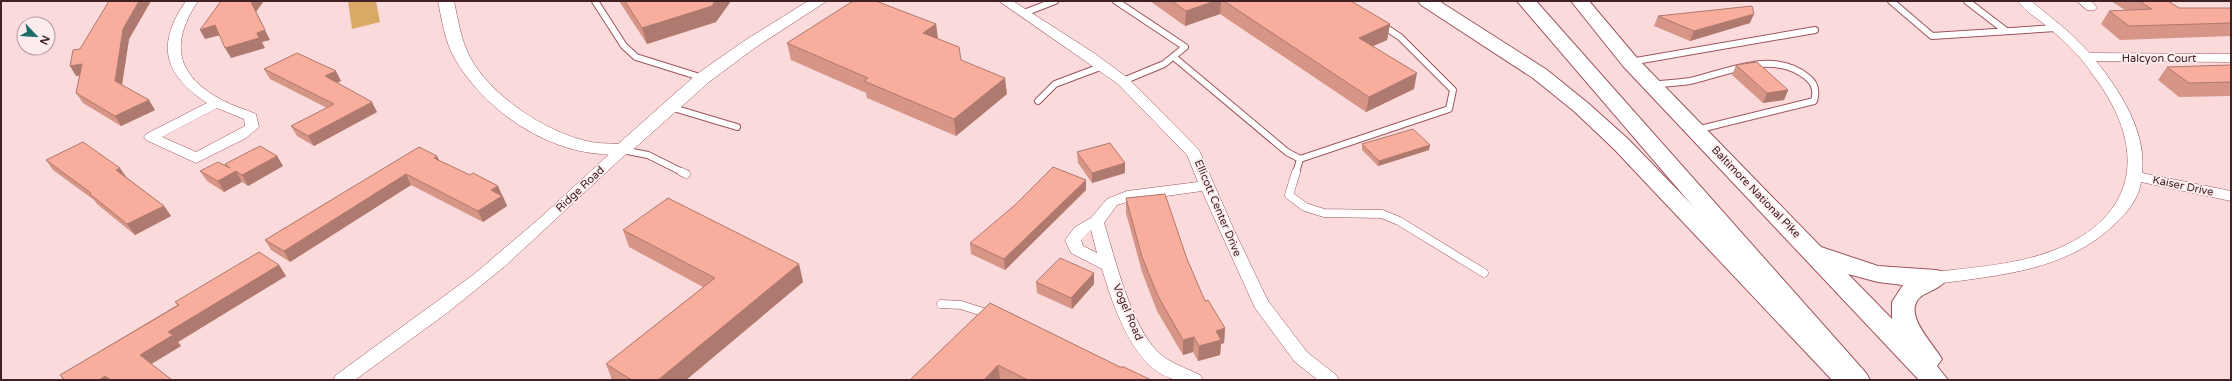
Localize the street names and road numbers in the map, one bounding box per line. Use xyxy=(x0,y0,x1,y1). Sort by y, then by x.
street label: Halcyon Court xyxy=(2122,52,2196,65)
street label: Baltimore National Pike xyxy=(1709,143,1803,241)
street label: Ellicott Center Drive xyxy=(1192,158,1244,258)
street label: Ridge Road xyxy=(553,163,607,215)
street label: Kaiser Drive xyxy=(2151,173,2215,199)
street label: Vogel Road xyxy=(1110,282,1146,342)

